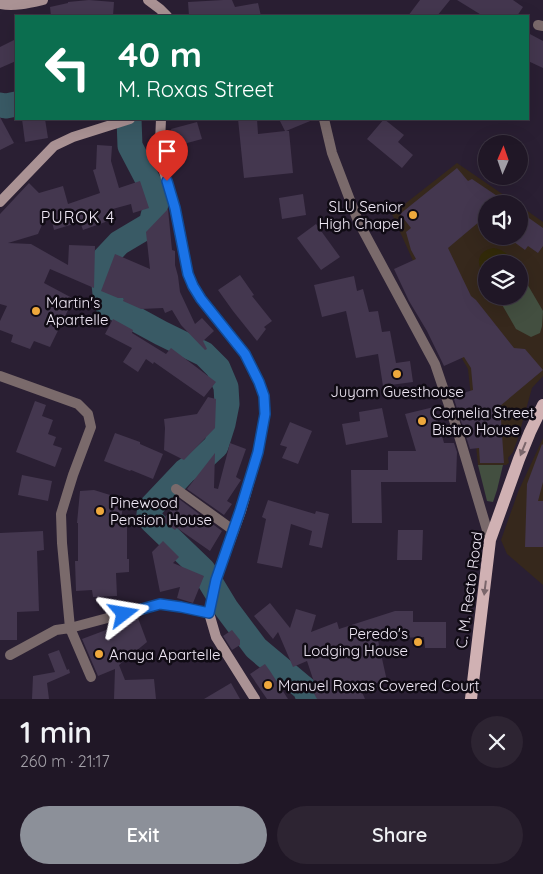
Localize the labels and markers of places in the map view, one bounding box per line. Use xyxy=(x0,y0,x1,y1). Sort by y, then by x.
pin xyxy=(146,130,188,181)
place label: SLU Senior High Chapel xyxy=(319,197,403,233)
marker: SLU Senior High Chapel xyxy=(407,209,419,221)
place label: Martin's Apartelle xyxy=(46,293,108,329)
marker: Martin's Apartelle xyxy=(30,305,42,317)
marker: Juyam Guesthouse xyxy=(391,368,403,380)
place label: Juyam Guesthouse xyxy=(330,382,464,401)
place label: Cornelia Street Bistro House xyxy=(432,403,535,439)
marker: Cornelia Street Bistro House xyxy=(416,415,428,427)
place label: Pinewood Pension House xyxy=(110,493,212,529)
marker: Pinewood Pension House xyxy=(94,505,106,517)
place label: Peredo's Lodging House xyxy=(303,624,408,660)
marker: Peredo's Lodging House xyxy=(412,636,424,648)
place label: Anaya Apartelle xyxy=(109,645,221,664)
marker: Anaya Apartelle xyxy=(93,648,105,660)
place label: Manuel Roxas Covered Court xyxy=(278,676,480,695)
marker: Manuel Roxas Covered Court xyxy=(262,679,274,691)

